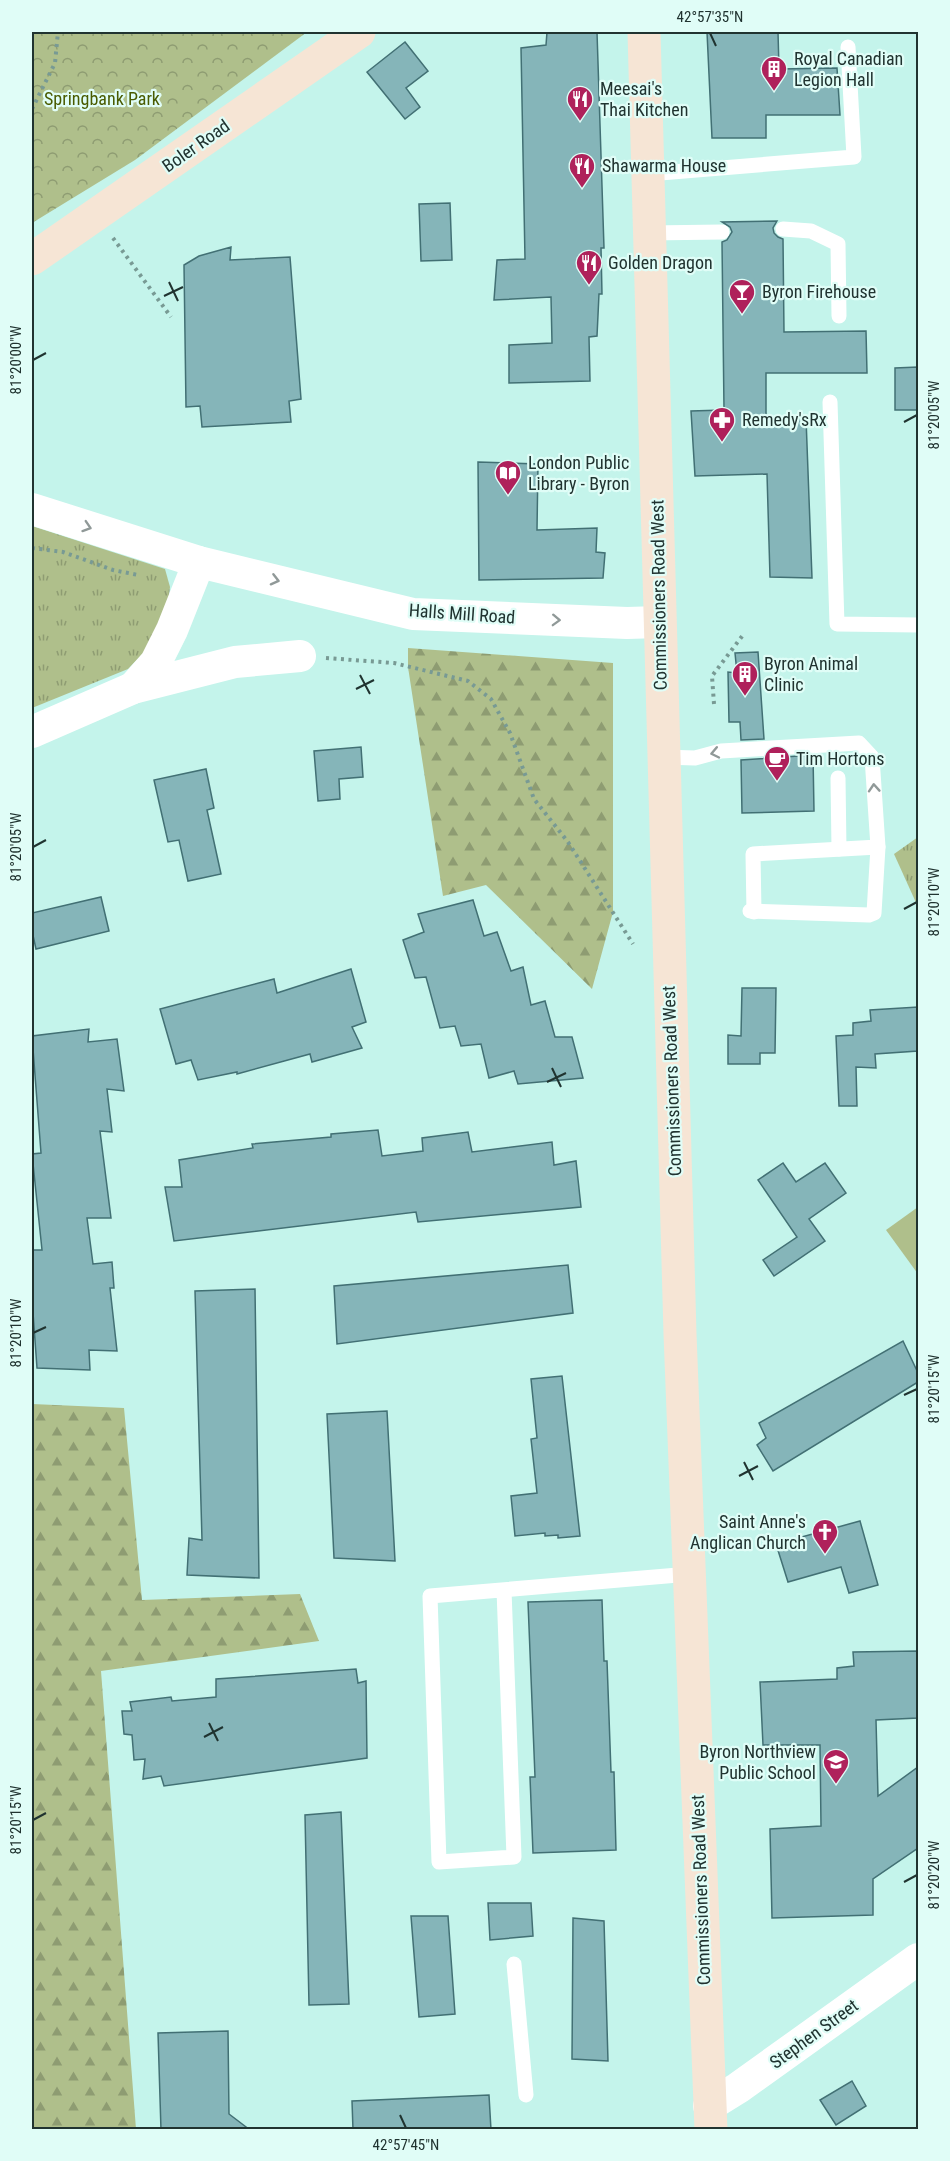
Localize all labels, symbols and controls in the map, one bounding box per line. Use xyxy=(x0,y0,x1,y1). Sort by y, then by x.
text: 42°57'35"N xyxy=(677,8,743,26)
place label: Royal Canadian Legion Hall xyxy=(794,48,903,90)
building icon: Royal Canadian Legion Hall xyxy=(759,54,789,92)
place label: Meesai's Thai Kitchen xyxy=(600,78,688,120)
restaurant icon: Meesai's Thai Kitchen xyxy=(565,84,595,122)
park label: Springbank Park xyxy=(44,88,160,109)
street label: Boler Road xyxy=(158,115,233,176)
restaurant icon: Shawarma House xyxy=(567,151,597,189)
place label: Shawarma House xyxy=(602,155,726,176)
restaurant icon: Golden Dragon xyxy=(574,248,604,286)
place label: Golden Dragon xyxy=(608,252,713,273)
bar icon: Byron Firehouse xyxy=(727,277,757,315)
place label: Byron Firehouse xyxy=(762,281,876,302)
text: 81°20'00"W xyxy=(7,325,25,394)
text: 81°20'05"W xyxy=(925,380,943,449)
pharmacy icon: Remedy'sRx xyxy=(707,405,737,443)
place label: Remedy'sRx xyxy=(742,409,827,430)
place label: London Public Library - Byron xyxy=(528,452,630,494)
library icon: London Public Library - Byron xyxy=(493,458,523,496)
street label: Commissioners Road West xyxy=(646,499,671,691)
one-way arrow xyxy=(81,519,92,532)
one-way arrow xyxy=(269,573,279,586)
street label: Halls Mill Road xyxy=(408,599,516,628)
one-way arrow xyxy=(551,613,560,626)
place label: Byron Animal Clinic xyxy=(764,653,858,695)
building icon: Byron Animal Clinic xyxy=(730,659,760,697)
cafe icon: Tim Hortons xyxy=(762,744,792,782)
one-way arrow xyxy=(711,746,721,759)
place label: Tim Hortons xyxy=(796,748,884,769)
one-way arrow xyxy=(868,784,881,793)
text: 81°20'05"W xyxy=(7,812,25,881)
text: 81°20'10"W xyxy=(925,867,943,936)
street label: Commissioners Road West xyxy=(658,985,685,1177)
text: 81°20'10"W xyxy=(7,1298,25,1367)
text: 81°20'15"W xyxy=(925,1354,943,1423)
place label: Saint Anne's Anglican Church xyxy=(690,1511,806,1553)
church icon: Saint Anne's Anglican Church xyxy=(810,1517,840,1555)
place label: Byron Northview Public School xyxy=(699,1741,816,1783)
school or university icon: Byron Northview Public School xyxy=(821,1747,851,1785)
text: 81°20'15"W xyxy=(7,1785,25,1854)
street label: Commissioners Road West xyxy=(687,1794,714,1986)
text: 81°20'20"W xyxy=(925,1840,943,1909)
street label: Stephen Street xyxy=(765,1994,862,2073)
text: 42°57'45"N xyxy=(373,2136,439,2154)

